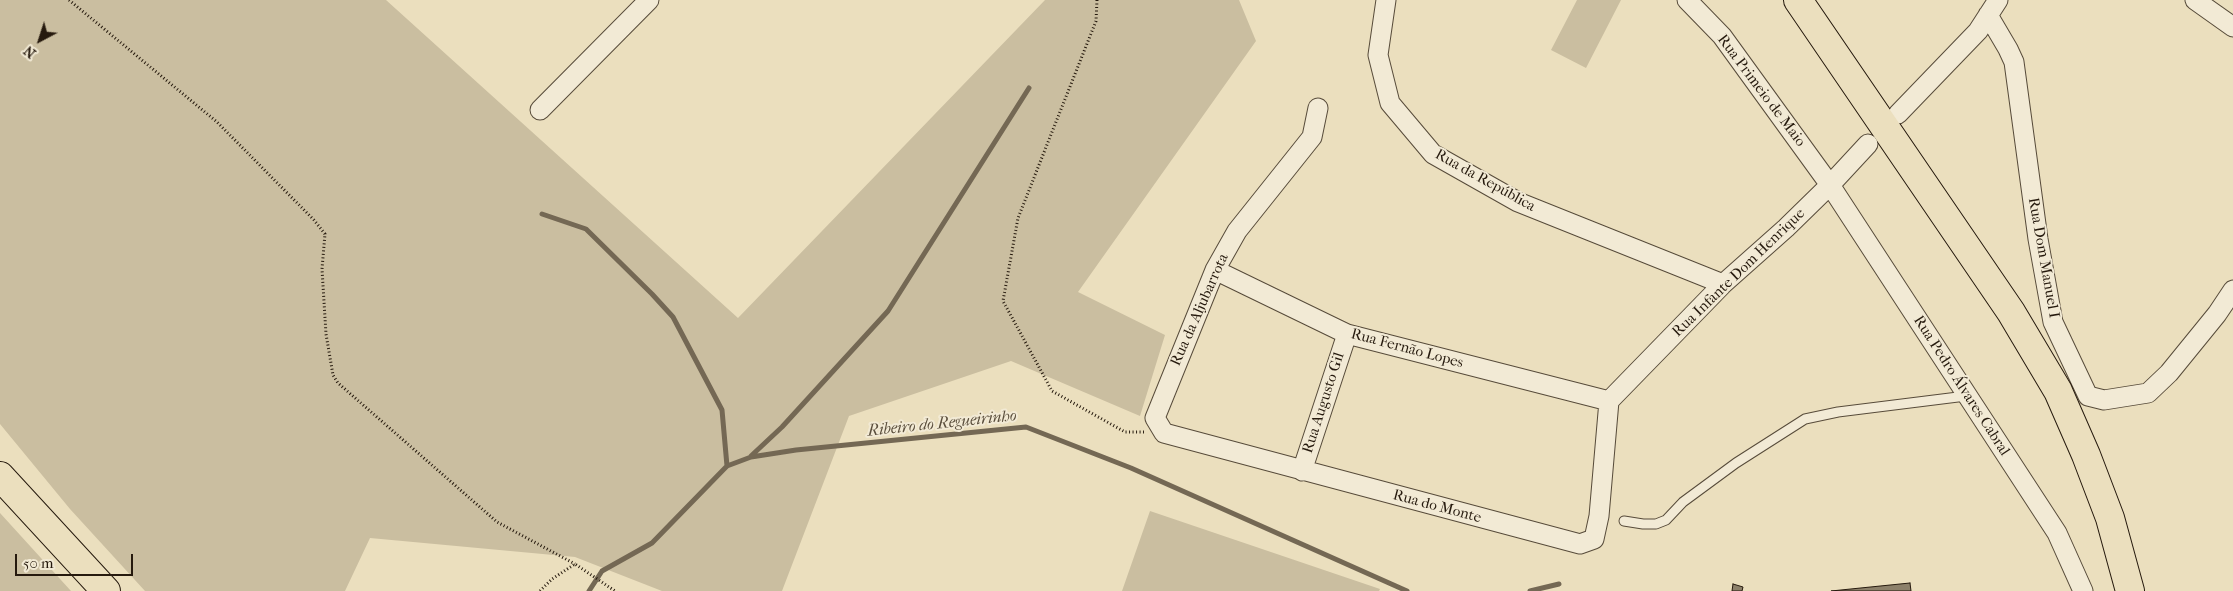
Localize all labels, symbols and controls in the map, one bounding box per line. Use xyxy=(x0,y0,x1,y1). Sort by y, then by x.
north arrow xyxy=(15,15,65,65)
street label: Rua Primeio de Maio xyxy=(1713,31,1809,151)
text: N xyxy=(21,42,40,62)
street label: Rua da República xyxy=(1432,146,1538,216)
street label: Rua Dom Manuel I xyxy=(2024,196,2062,320)
street label: Rua Infante Dom Henrique xyxy=(1669,205,1809,341)
street label: Rua da Aljubarrota xyxy=(1167,251,1233,369)
street label: Rua Pedro Álvares Cabral xyxy=(1909,313,2013,459)
street label: Rua Fernão Lopes xyxy=(1349,325,1465,373)
street label: Rua Augusto Gil xyxy=(1299,350,1349,456)
water label: Ribeiro do Regueirinho xyxy=(867,407,1017,441)
street label: Rua do Monte xyxy=(1391,487,1483,527)
scale bar xyxy=(18,544,135,576)
text: 50 m xyxy=(23,554,53,572)

